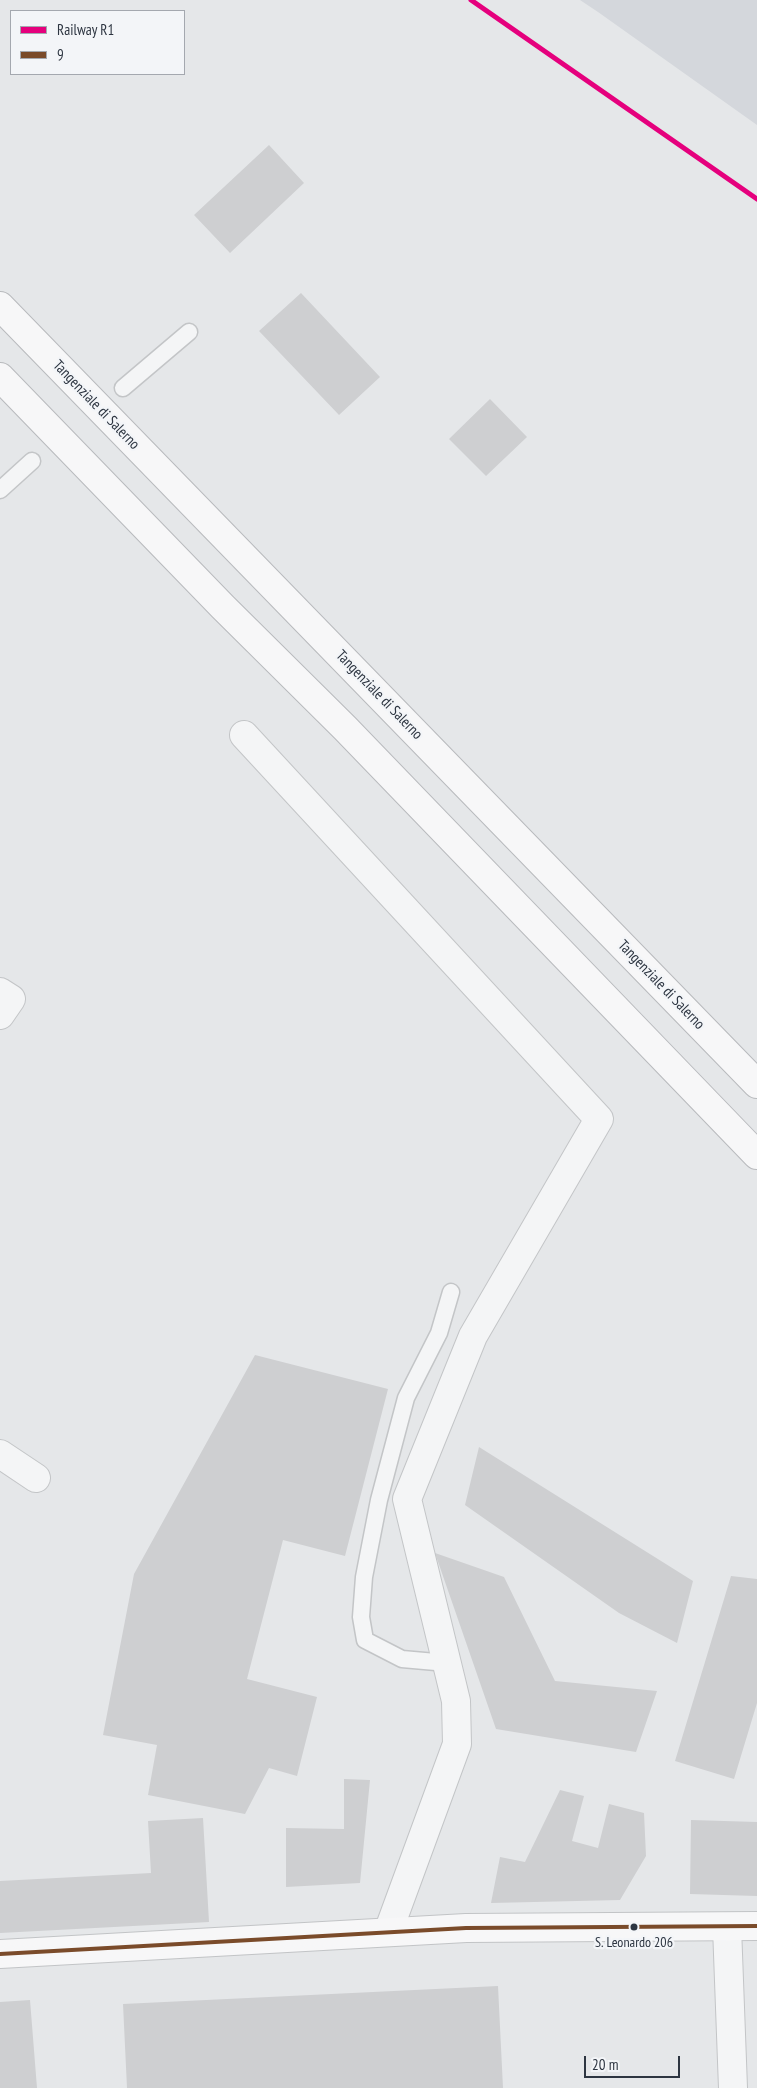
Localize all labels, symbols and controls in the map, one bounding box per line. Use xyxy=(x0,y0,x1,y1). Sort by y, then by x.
legend xyxy=(10,10,185,75)
text: Railway R1 xyxy=(57,20,114,39)
text: 9 xyxy=(57,45,64,64)
street label: Tangenziale di Salerno xyxy=(49,357,143,453)
street label: Tangenziale di Salerno xyxy=(332,647,426,743)
street label: Tangenziale di Salerno xyxy=(614,937,708,1033)
marker: S. Leonardo 206 xyxy=(629,1922,639,1932)
place label: S. Leonardo 206 xyxy=(595,1935,673,1951)
scale bar xyxy=(587,2046,683,2078)
text: 20 m xyxy=(592,2055,618,2074)

